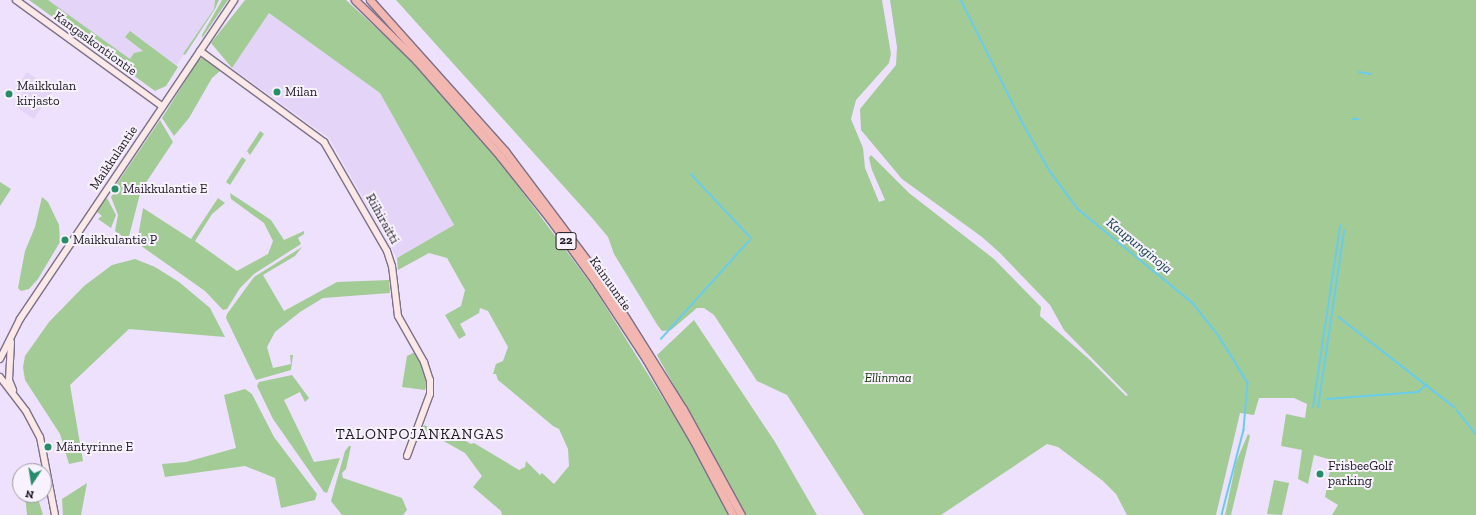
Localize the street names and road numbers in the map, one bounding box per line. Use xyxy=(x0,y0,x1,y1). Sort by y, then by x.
street label: Kangaskontiontie xyxy=(50,9,140,79)
street label: Maikkulantie xyxy=(87,123,141,193)
street label: Riihiraitti xyxy=(362,191,402,247)
road number: 22 xyxy=(555,231,577,251)
street label: Kainuuntie xyxy=(586,254,634,314)

